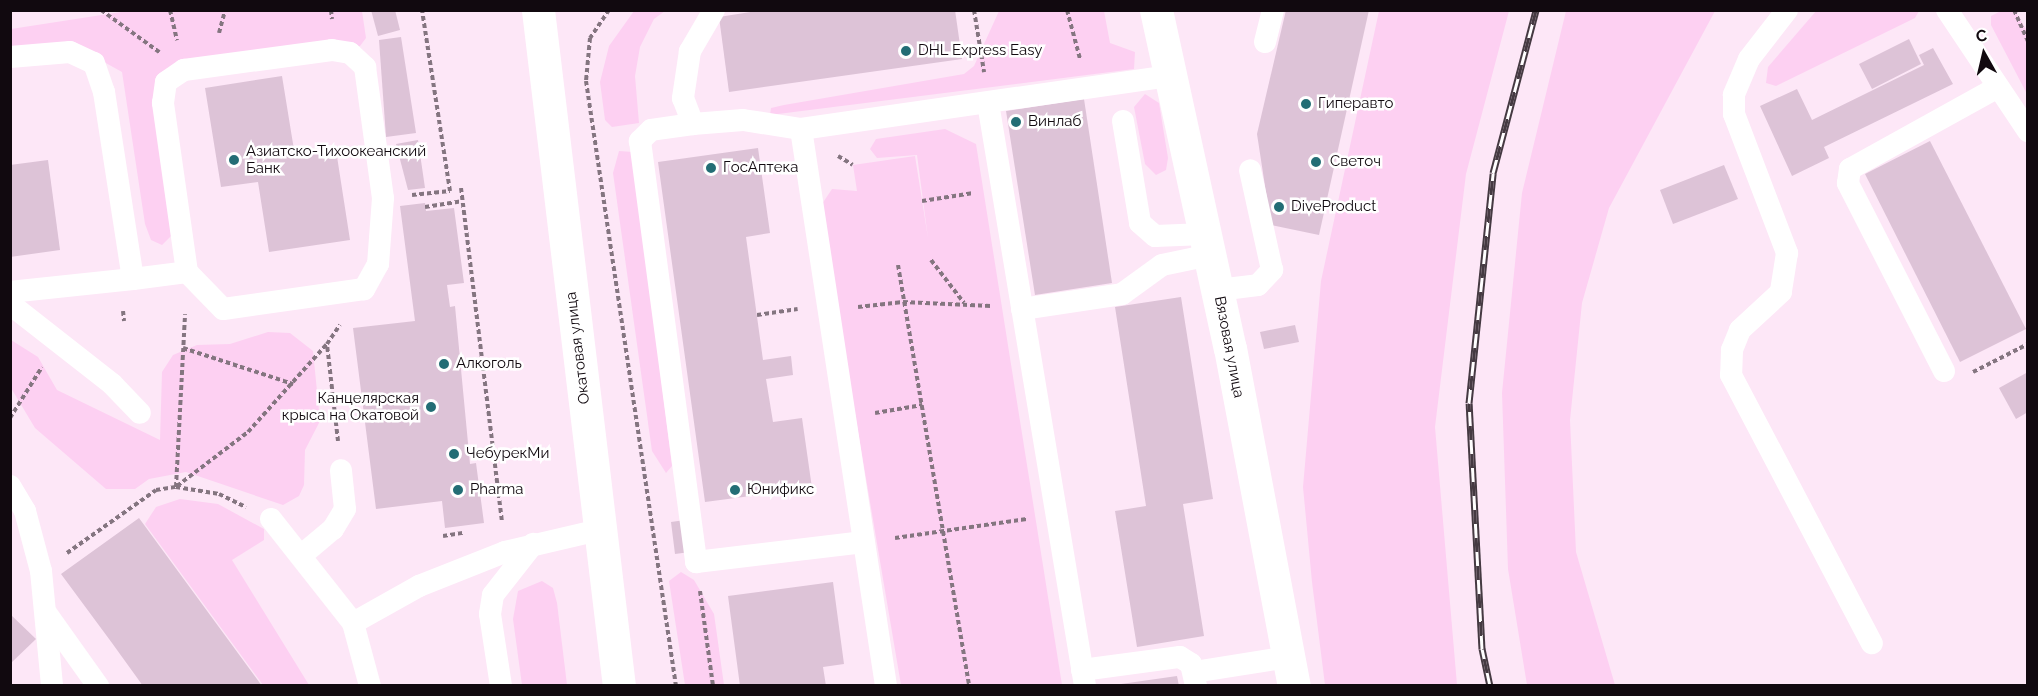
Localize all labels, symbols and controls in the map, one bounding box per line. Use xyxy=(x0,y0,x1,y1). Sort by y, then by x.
north arrow xyxy=(1954,24,2014,84)
text: С xyxy=(1975,26,1988,46)
place label: DHL Express Easy xyxy=(918,42,1043,60)
marker: DHL Express Easy xyxy=(899,44,913,58)
place label: Гиперавто xyxy=(1318,95,1393,113)
marker: Гиперавто xyxy=(1299,97,1313,111)
place label: Винлаб xyxy=(1028,113,1081,131)
marker: Винлаб xyxy=(1009,115,1023,129)
place label: Азиатско-Тихоокеанский Банк xyxy=(246,142,426,177)
marker: Азиатско-Тихоокеанский Банк xyxy=(227,153,241,167)
marker: Светоч xyxy=(1307,153,1325,171)
place label: Светоч xyxy=(1330,153,1381,171)
place label: ГосАптека xyxy=(723,159,798,177)
marker: ГосАптека xyxy=(704,161,718,175)
place label: DiveProduct xyxy=(1291,198,1376,216)
marker: DiveProduct xyxy=(1272,200,1286,214)
street label: Окатовая улица xyxy=(562,291,594,405)
street label: Вязовая улица xyxy=(1210,294,1248,400)
place label: Алкоголь xyxy=(456,355,522,373)
marker: Алкоголь xyxy=(437,357,451,371)
place label: Канцелярская крыса на Окатовой xyxy=(282,389,419,424)
marker: Канцелярская крыса на Окатовой xyxy=(424,400,438,414)
place label: ЧебурекМи xyxy=(466,445,549,463)
marker: ЧебурекМи xyxy=(447,447,461,461)
place label: Pharma xyxy=(470,481,523,499)
place label: Юнификс xyxy=(747,481,814,499)
marker: Pharma xyxy=(451,483,465,497)
marker: Юнификс xyxy=(728,483,742,497)

